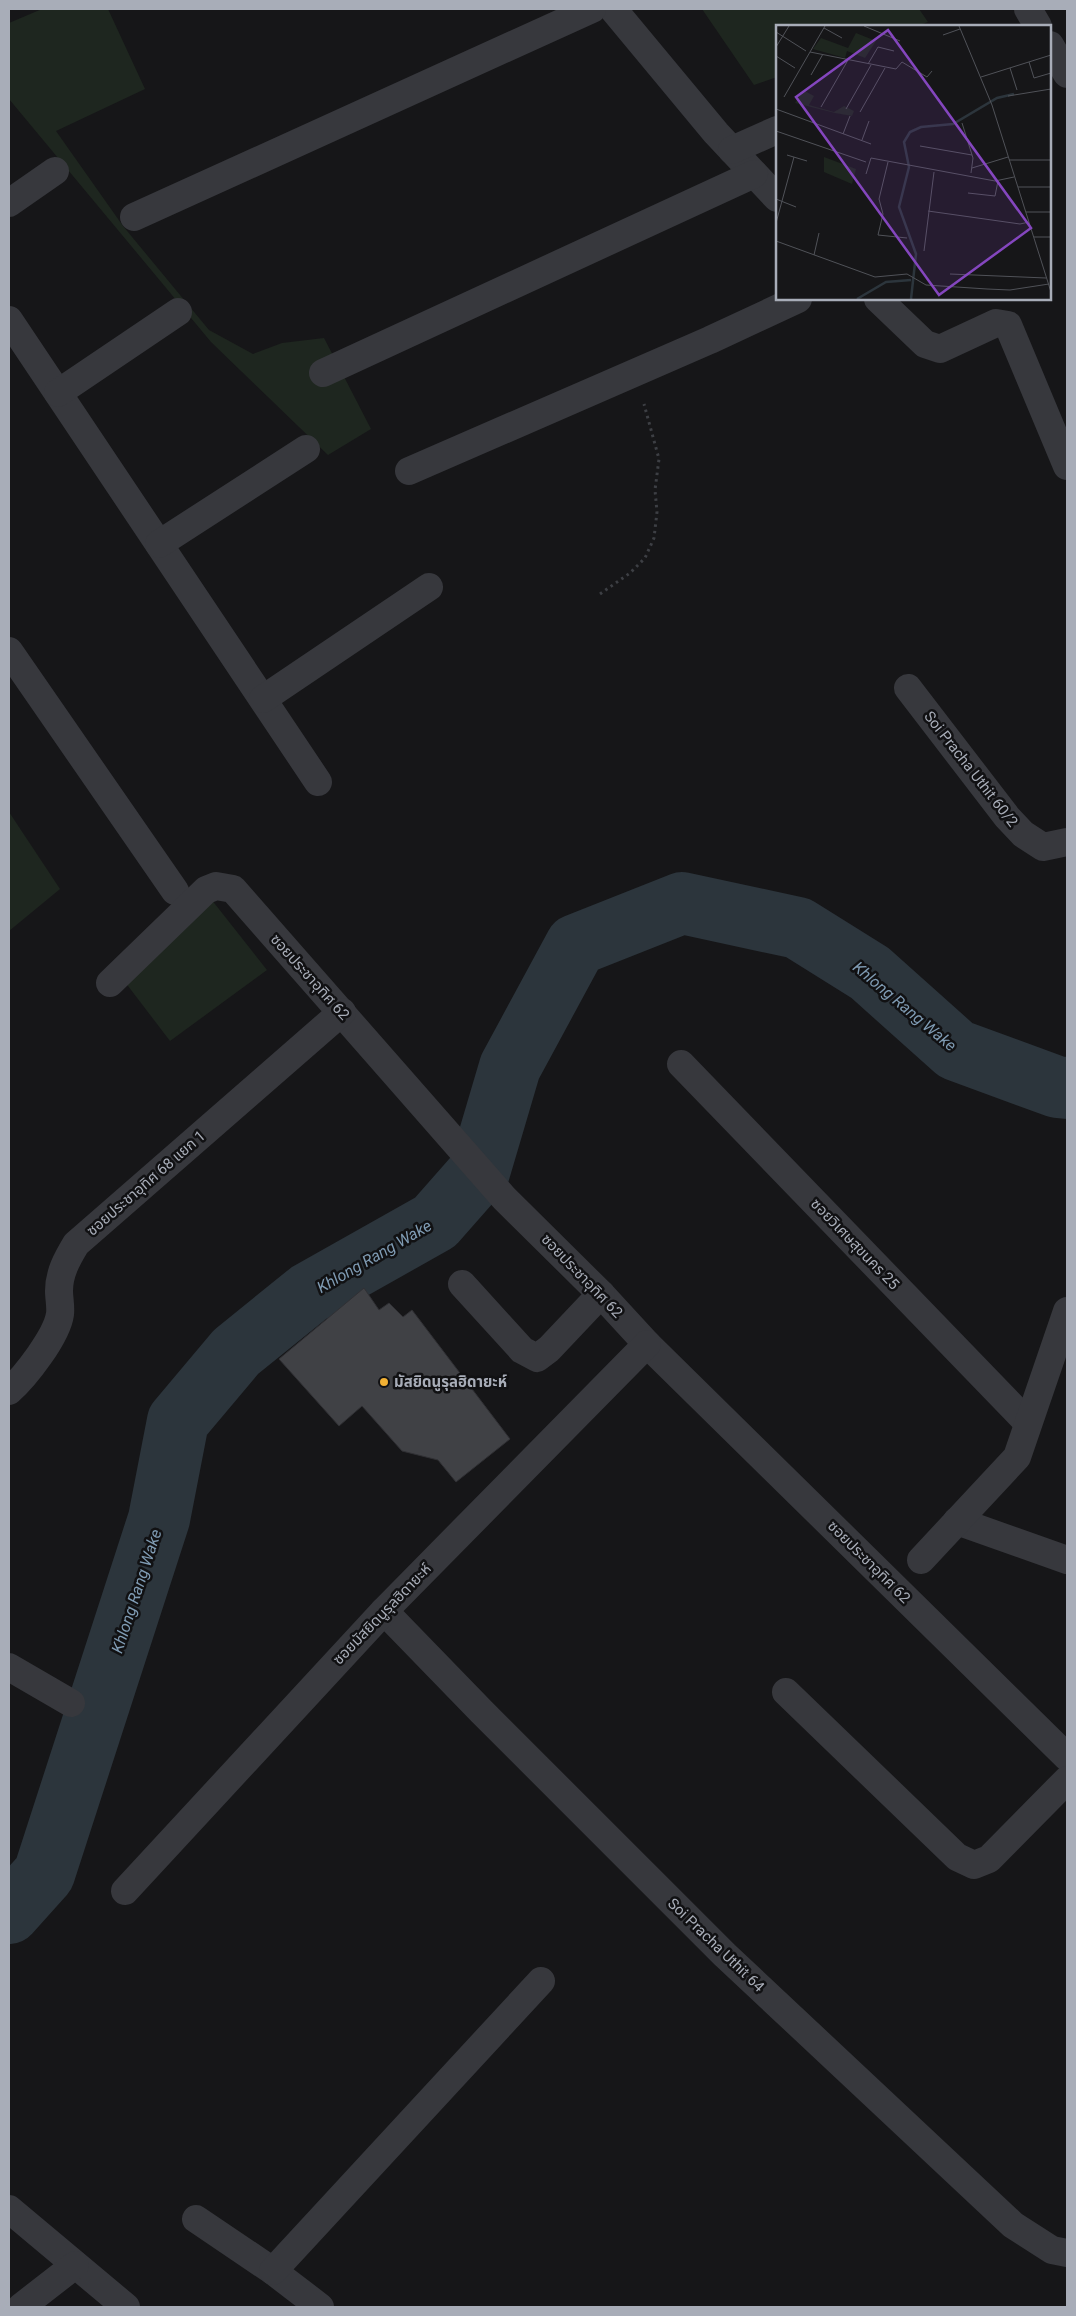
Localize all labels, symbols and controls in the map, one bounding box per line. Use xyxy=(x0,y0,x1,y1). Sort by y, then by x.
inset map xyxy=(776,25,1051,300)
street label: Soi Pracha Uthit 60/2 xyxy=(920,708,1022,830)
street label: ซอยประชาอุทิศ 62 xyxy=(267,930,353,1024)
water label: Khlong Rang Wake xyxy=(849,958,960,1055)
street label: ซอยประชาอุทิศ 68 แยก 1 xyxy=(83,1127,209,1239)
street label: ซอยวิเศษสุขนคร 25 xyxy=(807,1195,903,1293)
water label: Khlong Rang Wake xyxy=(314,1216,435,1297)
street label: ซอยประชาอุทิศ 62 xyxy=(538,1230,626,1322)
place label: มัสยิดนูรุลฮิดายะห์ xyxy=(394,1373,507,1392)
marker: มัสยิดนูรุลฮิดายะห์ xyxy=(378,1376,390,1388)
street label: ซอยประชาอุทิศ 62 xyxy=(824,1517,914,1607)
water label: Khlong Rang Wake xyxy=(107,1527,165,1656)
street label: ซอยมัสยิดนูรุลฮิดายะห์ xyxy=(329,1560,435,1668)
street label: Soi Pracha Uthit 64 xyxy=(664,1894,768,1996)

